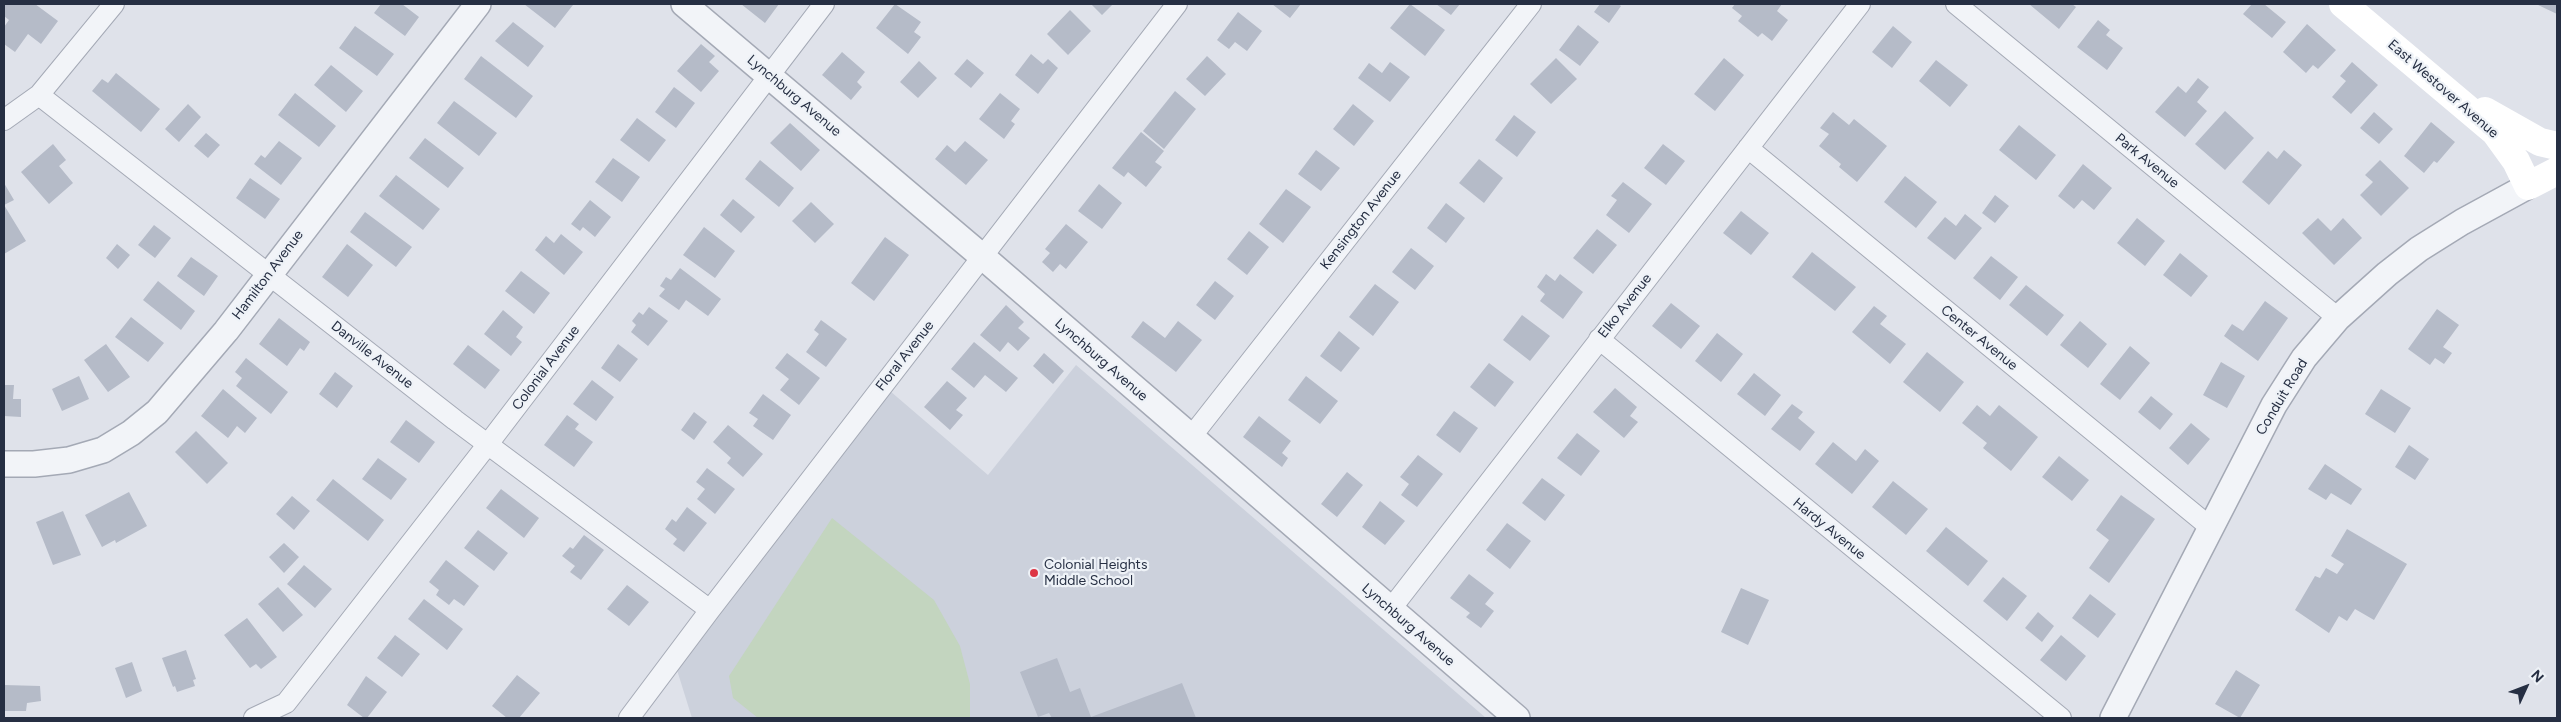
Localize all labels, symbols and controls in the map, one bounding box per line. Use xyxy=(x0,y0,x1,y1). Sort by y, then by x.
street label: East Westover Avenue xyxy=(2384,36,2502,142)
street label: Lynchburg Avenue xyxy=(744,52,844,140)
street label: Park Avenue xyxy=(2112,130,2182,192)
street label: Kensington Avenue xyxy=(1317,167,1405,273)
street label: Hamilton Avenue xyxy=(229,227,307,323)
street label: Elko Avenue xyxy=(1595,271,1655,341)
street label: Center Avenue xyxy=(1937,302,2021,374)
street label: Lynchburg Avenue xyxy=(1051,315,1151,405)
street label: Danville Avenue xyxy=(328,318,416,392)
street label: Floral Avenue xyxy=(872,318,938,394)
street label: Colonial Avenue xyxy=(509,322,583,414)
street label: Conduit Road xyxy=(2253,356,2311,438)
street label: Hardy Avenue xyxy=(1789,495,1869,563)
place label: Colonial Heights Middle School xyxy=(1044,557,1147,590)
marker: Colonial Heights Middle School xyxy=(1028,567,1040,579)
street label: Lynchburg Avenue xyxy=(1358,580,1458,670)
north arrow xyxy=(2501,662,2551,712)
text: N xyxy=(2527,667,2547,686)

